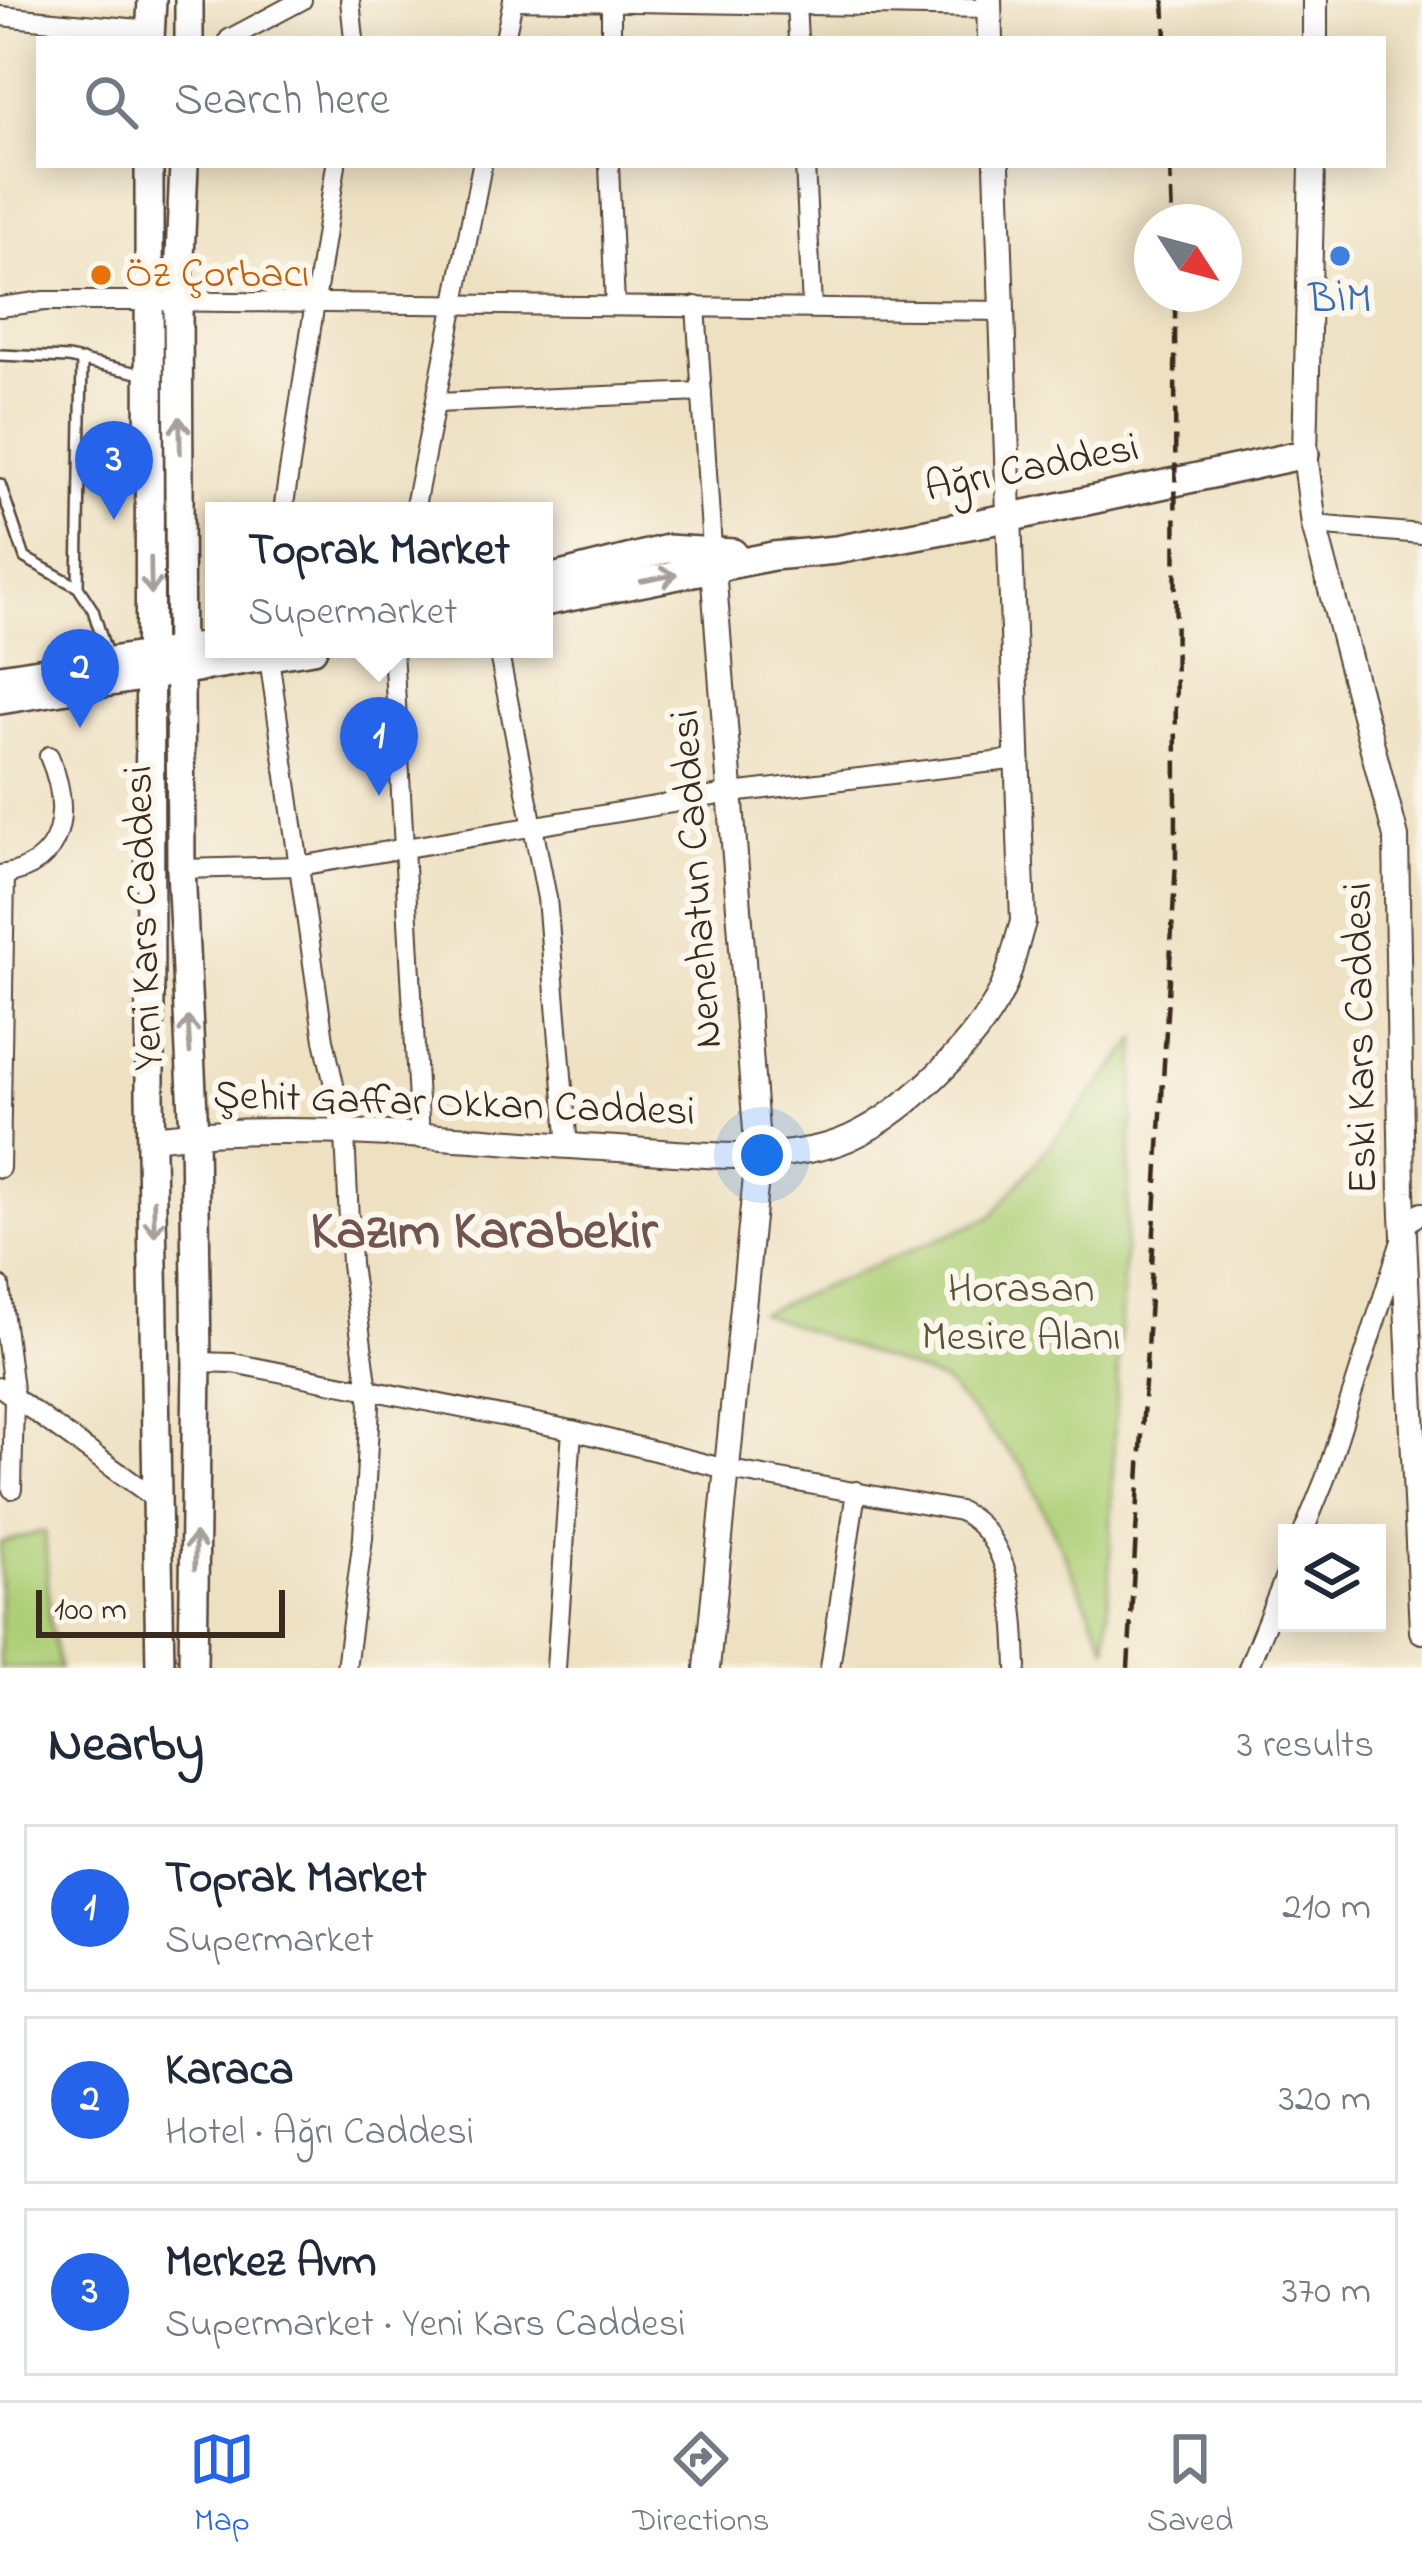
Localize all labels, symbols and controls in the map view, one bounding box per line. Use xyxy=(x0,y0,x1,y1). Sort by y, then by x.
search box xyxy=(36,36,1386,168)
icon: search xyxy=(78,69,144,135)
text: Search here xyxy=(174,69,390,135)
north arrow xyxy=(1134,204,1242,312)
marker: BİM xyxy=(1327,243,1353,269)
place label: Öz Çorbacı xyxy=(125,245,310,306)
marker: Öz Çorbacı xyxy=(88,262,114,288)
place label: BİM xyxy=(1307,270,1372,331)
one-way arrow xyxy=(169,416,191,455)
street label: Ağrı Caddesi xyxy=(920,418,1144,520)
pin: 3 xyxy=(75,421,153,520)
popup xyxy=(205,502,553,658)
text: Toprak Market xyxy=(248,519,510,585)
one-way arrow xyxy=(140,556,162,595)
one-way arrow xyxy=(639,566,677,589)
text: Supermarket xyxy=(248,585,457,642)
pin: 2 xyxy=(41,629,119,728)
pin: 1 xyxy=(340,697,418,796)
street label: Nenehatun Caddesi xyxy=(656,708,740,1050)
street label: Yeni Kars Caddesi xyxy=(109,764,181,1072)
street label: Eski Kars Caddesi xyxy=(1329,882,1395,1194)
one-way arrow xyxy=(177,1016,200,1055)
street label: Şehit Gaffar Okkan Caddesi xyxy=(212,1066,696,1144)
your location xyxy=(732,1125,792,1185)
district label: Kazım Karabekir xyxy=(310,1195,659,1273)
one-way arrow xyxy=(143,1198,166,1237)
park label: Horasan Mesire Alanı xyxy=(921,1260,1121,1369)
map controls xyxy=(1278,1524,1386,1632)
button: layers xyxy=(1278,1524,1386,1632)
one-way arrow xyxy=(183,1532,206,1571)
scale bar xyxy=(36,1584,285,1637)
text: 100 m xyxy=(54,1587,127,1635)
text: Nearby xyxy=(48,1709,204,1784)
text: 3 results xyxy=(1237,1718,1374,1775)
text: Toprak Market xyxy=(165,1847,427,1913)
text: 1 xyxy=(84,1880,96,1937)
text: 210 m xyxy=(1282,1880,1371,1937)
text: Supermarket xyxy=(165,1913,374,1970)
text: Karaca xyxy=(165,2039,294,2105)
text: 2 xyxy=(80,2072,100,2129)
text: 320 m xyxy=(1279,2072,1371,2129)
text: Hotel · Ağrı Caddesi xyxy=(165,2105,474,2162)
text: Merkez Avm xyxy=(165,2231,376,2297)
text: 3 xyxy=(82,2264,98,2321)
text: 370 m xyxy=(1282,2264,1371,2321)
text: Supermarket · Yeni Kars Caddesi xyxy=(165,2297,686,2354)
tab: Map xyxy=(189,2426,255,2546)
tab: Directions xyxy=(632,2426,770,2546)
tab: Saved xyxy=(1147,2426,1233,2546)

